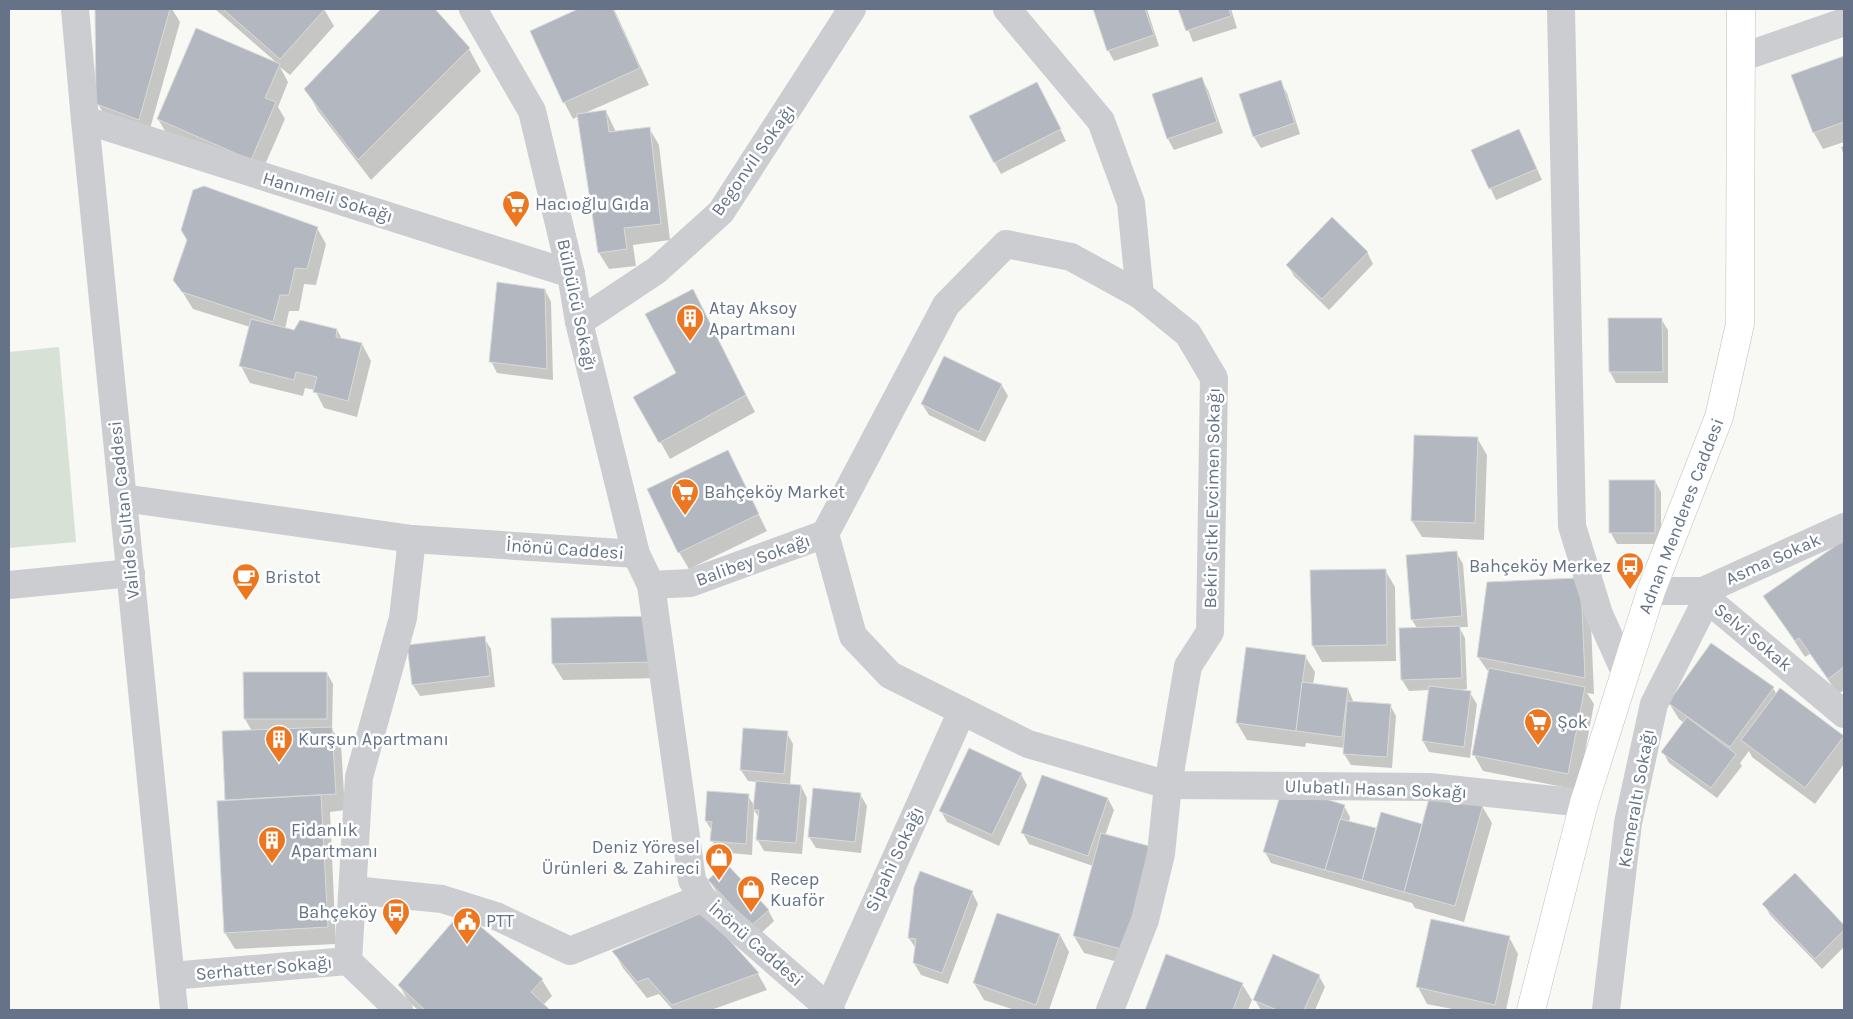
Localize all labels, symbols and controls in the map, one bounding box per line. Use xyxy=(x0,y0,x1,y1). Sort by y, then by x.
street label: Begonvil Sokağı xyxy=(706,100,800,220)
street label: Hanımeli Sokağı xyxy=(260,167,396,227)
supermarket icon: Hacıoğlu Gıda xyxy=(501,189,531,228)
place label: Hacıoğlu Gıda xyxy=(535,193,649,215)
street label: Bülbülcü Sokağı xyxy=(552,237,602,373)
place label: Atay Aksoy Apartmanı xyxy=(709,297,797,340)
building icon: Atay Aksoy Apartmanı xyxy=(675,303,705,342)
street label: Bekir Sıtkı Evcimen Sokağı xyxy=(1199,387,1225,609)
street label: Adnan Menderes Caddesi xyxy=(1633,415,1729,617)
street label: Valide Sultan Caddesi xyxy=(104,420,144,600)
supermarket icon: Bahçeköy Market xyxy=(670,477,700,516)
place label: Bahçeköy Market xyxy=(704,481,845,503)
street label: Asma Sokak xyxy=(1722,528,1824,590)
street label: Balibey Sokağı xyxy=(693,529,813,591)
street label: İnönü Caddesi xyxy=(505,534,625,564)
bus stop icon: Bahçeköy Merkez xyxy=(1615,551,1645,590)
place label: Bahçeköy Merkez xyxy=(1469,555,1611,577)
cafe icon: Bristot xyxy=(231,562,261,601)
place label: Bristot xyxy=(265,566,321,588)
street label: Selvi Sokak xyxy=(1710,598,1796,676)
supermarket icon: Şok xyxy=(1523,707,1553,746)
place label: Şok xyxy=(1557,711,1588,733)
building icon: Kurşun Apartmanı xyxy=(264,724,294,763)
street label: Kemeraltı Sokağı xyxy=(1613,727,1659,869)
place label: Kurşun Apartmanı xyxy=(298,728,449,750)
street label: Ulubatlı Hasan Sokağı xyxy=(1284,775,1468,803)
street label: Sipahi Sokağı xyxy=(860,803,928,915)
place label: Fidanlık Apartmanı xyxy=(291,819,378,862)
building icon: Fidanlık Apartmanı xyxy=(257,825,287,864)
place label: Deniz Yöresel Ürünleri & Zahireci xyxy=(542,836,700,879)
shop icon: Deniz Yöresel Ürünleri & Zahireci xyxy=(704,842,734,881)
place label: Recep Kuaför xyxy=(770,868,825,911)
shop icon: Recep Kuaför xyxy=(736,874,766,913)
bus stop icon: Bahçeköy xyxy=(381,897,411,936)
street label: İnönü Caddesi xyxy=(704,897,808,991)
place label: Bahçeköy xyxy=(298,901,378,923)
public building icon: PTT xyxy=(452,906,482,945)
place label: PTT xyxy=(486,910,514,932)
street label: Serhatter Sokağı xyxy=(195,951,333,985)

